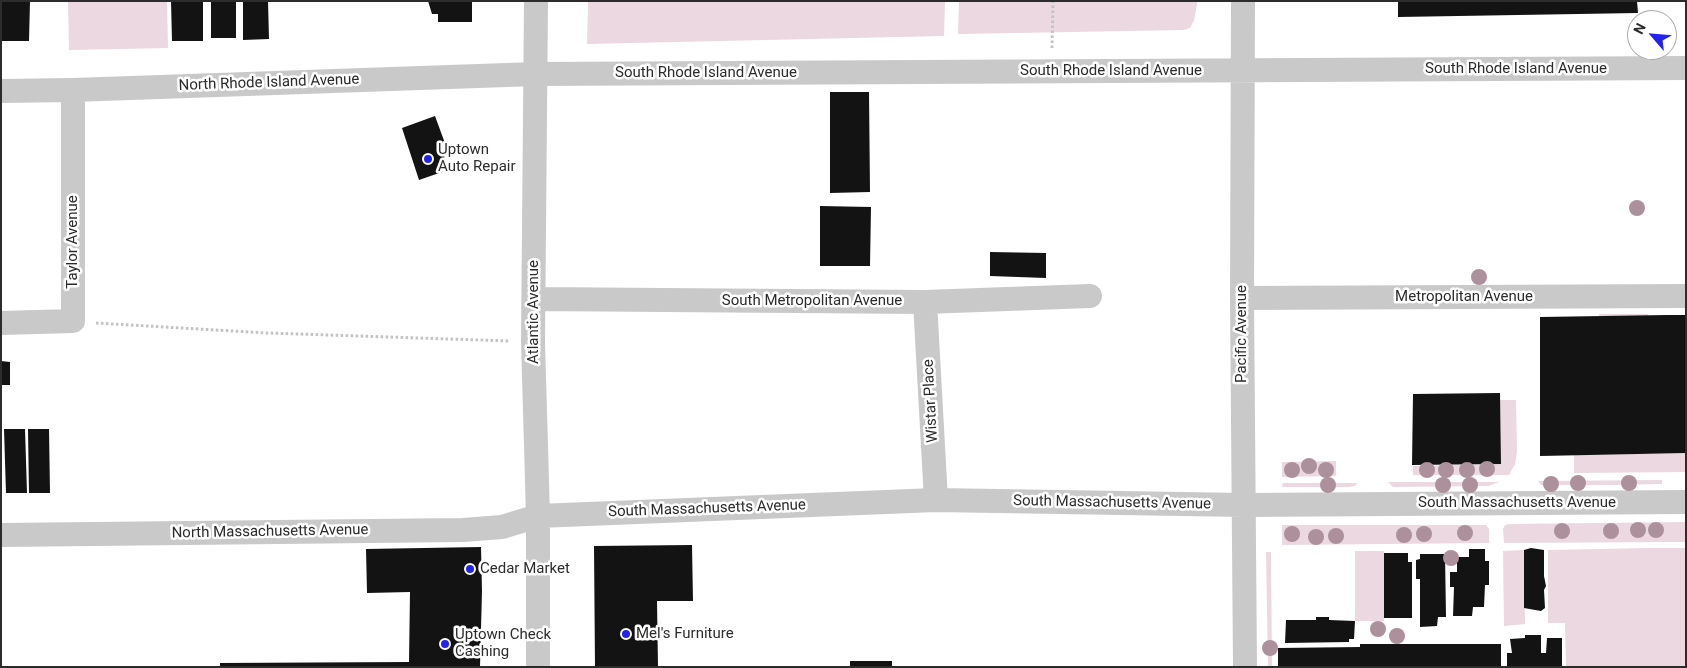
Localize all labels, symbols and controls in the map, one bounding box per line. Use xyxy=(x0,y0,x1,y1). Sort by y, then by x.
north arrow xyxy=(1627,10,1677,60)
text: N xyxy=(1630,21,1649,37)
street label: South Rhode Island Avenue xyxy=(1425,60,1607,78)
street label: South Rhode Island Avenue xyxy=(1020,62,1202,80)
street label: South Rhode Island Avenue xyxy=(615,64,797,82)
street label: North Rhode Island Avenue xyxy=(178,71,360,95)
place label: Uptown Auto Repair xyxy=(438,141,516,176)
marker: Uptown Auto Repair xyxy=(422,153,434,165)
street label: Taylor Avenue xyxy=(64,195,82,289)
street label: Atlantic Avenue xyxy=(525,260,543,364)
street label: Pacific Avenue xyxy=(1233,285,1251,383)
street label: Metropolitan Avenue xyxy=(1395,288,1533,306)
street label: South Metropolitan Avenue xyxy=(722,292,902,310)
street label: Wistar Place xyxy=(920,359,942,443)
street label: South Massachusetts Avenue xyxy=(1013,492,1211,514)
street label: South Massachusetts Avenue xyxy=(1418,494,1616,512)
street label: South Massachusetts Avenue xyxy=(608,497,806,521)
street label: North Massachusetts Avenue xyxy=(171,521,369,543)
place label: Cedar Market xyxy=(480,560,570,578)
marker: Cedar Market xyxy=(464,563,476,575)
place label: Mel's Furniture xyxy=(636,625,734,643)
place label: Uptown Check Cashing xyxy=(455,626,551,661)
marker: Mel's Furniture xyxy=(620,628,632,640)
marker: Uptown Check Cashing xyxy=(439,638,451,650)

